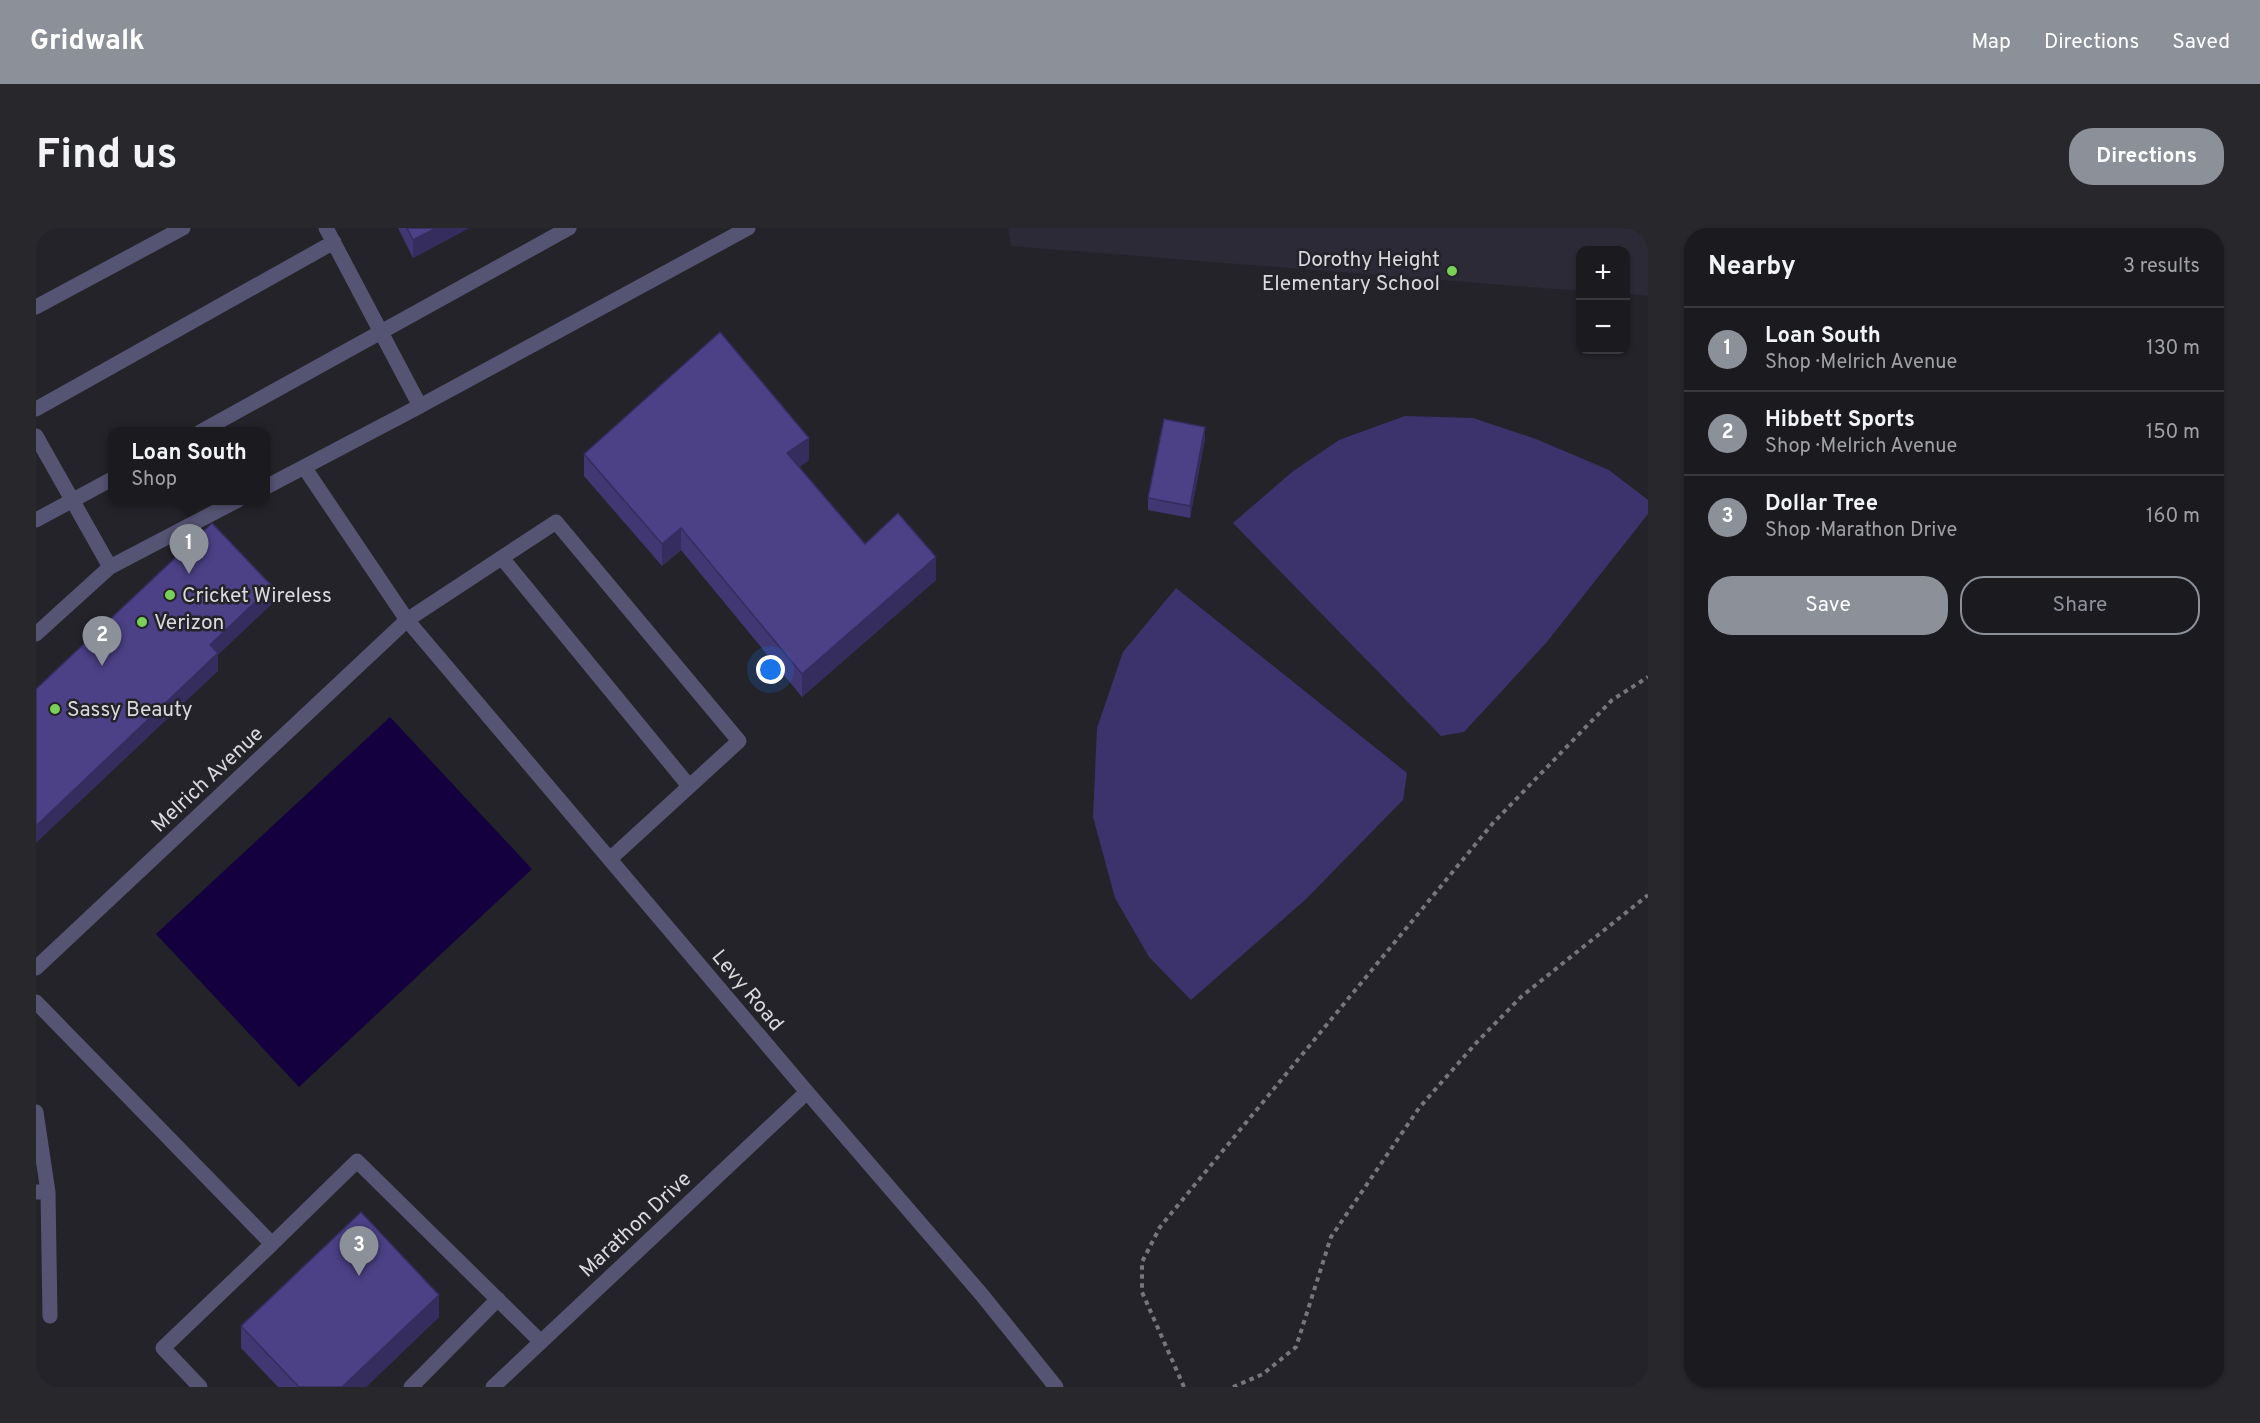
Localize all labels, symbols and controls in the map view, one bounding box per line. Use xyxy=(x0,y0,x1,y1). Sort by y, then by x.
text: Gridwalk xyxy=(30,24,145,60)
text: Map xyxy=(1971,29,2011,56)
text: Directions xyxy=(2044,29,2139,56)
text: Saved xyxy=(2172,29,2230,56)
button: Directions xyxy=(2069,128,2224,185)
text: Find us xyxy=(36,130,177,183)
map controls xyxy=(1576,246,1630,354)
button: + xyxy=(1576,246,1630,300)
place label: Dorothy Height Elementary School xyxy=(1262,247,1440,298)
text: Nearby xyxy=(1708,251,1796,284)
text: 3 results xyxy=(2123,254,2200,280)
marker: Dorothy Height Elementary School xyxy=(1445,264,1459,278)
button: − xyxy=(1576,300,1630,354)
text: Loan South xyxy=(1765,323,1881,350)
text: 1 xyxy=(1724,336,1732,362)
text: 130 m xyxy=(2146,336,2200,362)
text: Shop · Melrich Avenue xyxy=(1765,350,1957,376)
text: Hibbett Sports xyxy=(1765,407,1915,434)
text: 2 xyxy=(1721,420,1734,446)
text: 150 m xyxy=(2146,420,2200,446)
popup xyxy=(108,427,270,505)
text: Shop · Melrich Avenue xyxy=(1765,434,1957,460)
text: Loan South xyxy=(131,440,247,467)
text: Shop xyxy=(131,467,177,493)
text: Dollar Tree xyxy=(1765,491,1878,518)
text: 3 xyxy=(1722,504,1734,530)
text: 160 m xyxy=(2146,504,2200,530)
text: Shop · Marathon Drive xyxy=(1765,518,1957,544)
pin: 1 xyxy=(170,524,208,574)
button: Save xyxy=(1708,576,1948,635)
button: Share xyxy=(1960,576,2200,635)
place label: Cricket Wireless xyxy=(182,583,332,610)
marker: Cricket Wireless xyxy=(163,588,177,602)
place label: Verizon xyxy=(154,610,224,637)
marker: Verizon xyxy=(135,615,149,629)
pin: 2 xyxy=(82,616,122,666)
your location xyxy=(756,655,785,684)
place label: Sassy Beauty xyxy=(67,697,193,724)
marker: Sassy Beauty xyxy=(48,702,62,716)
street label: Melrich Avenue xyxy=(146,721,270,839)
street label: Levy Road xyxy=(705,945,789,1037)
street label: Marathon Drive xyxy=(574,1166,698,1284)
pin: 3 xyxy=(340,1226,378,1276)

